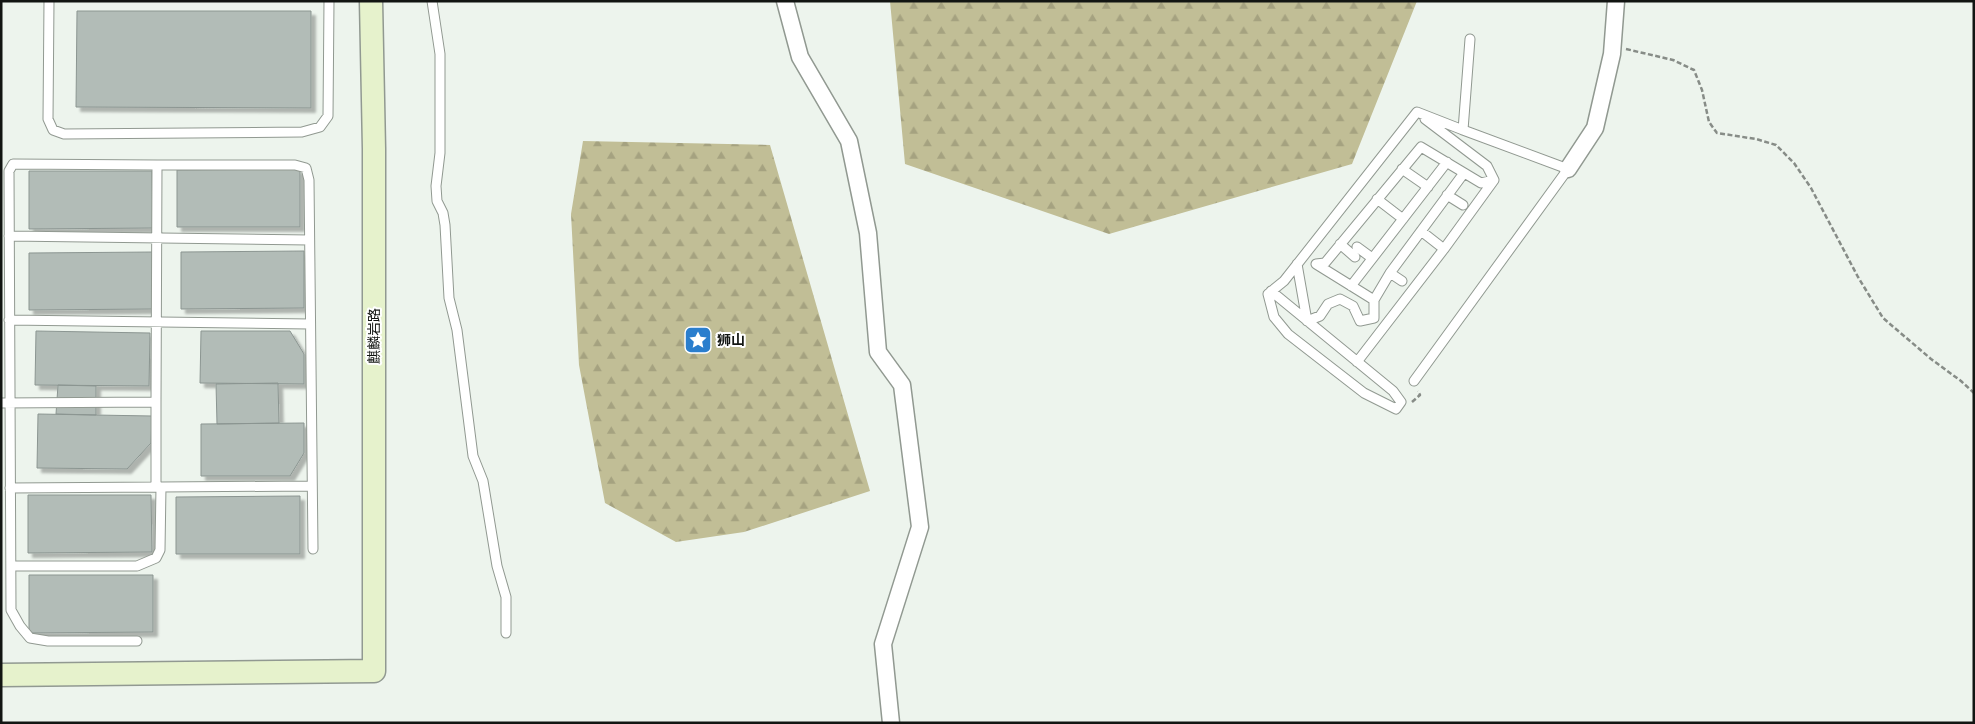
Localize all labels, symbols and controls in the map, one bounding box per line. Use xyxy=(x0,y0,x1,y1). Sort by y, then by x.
street label: 麒麟岩路 xyxy=(366,308,382,364)
place icon: 狮山 xyxy=(683,325,713,355)
place label: 狮山 xyxy=(717,332,745,348)

